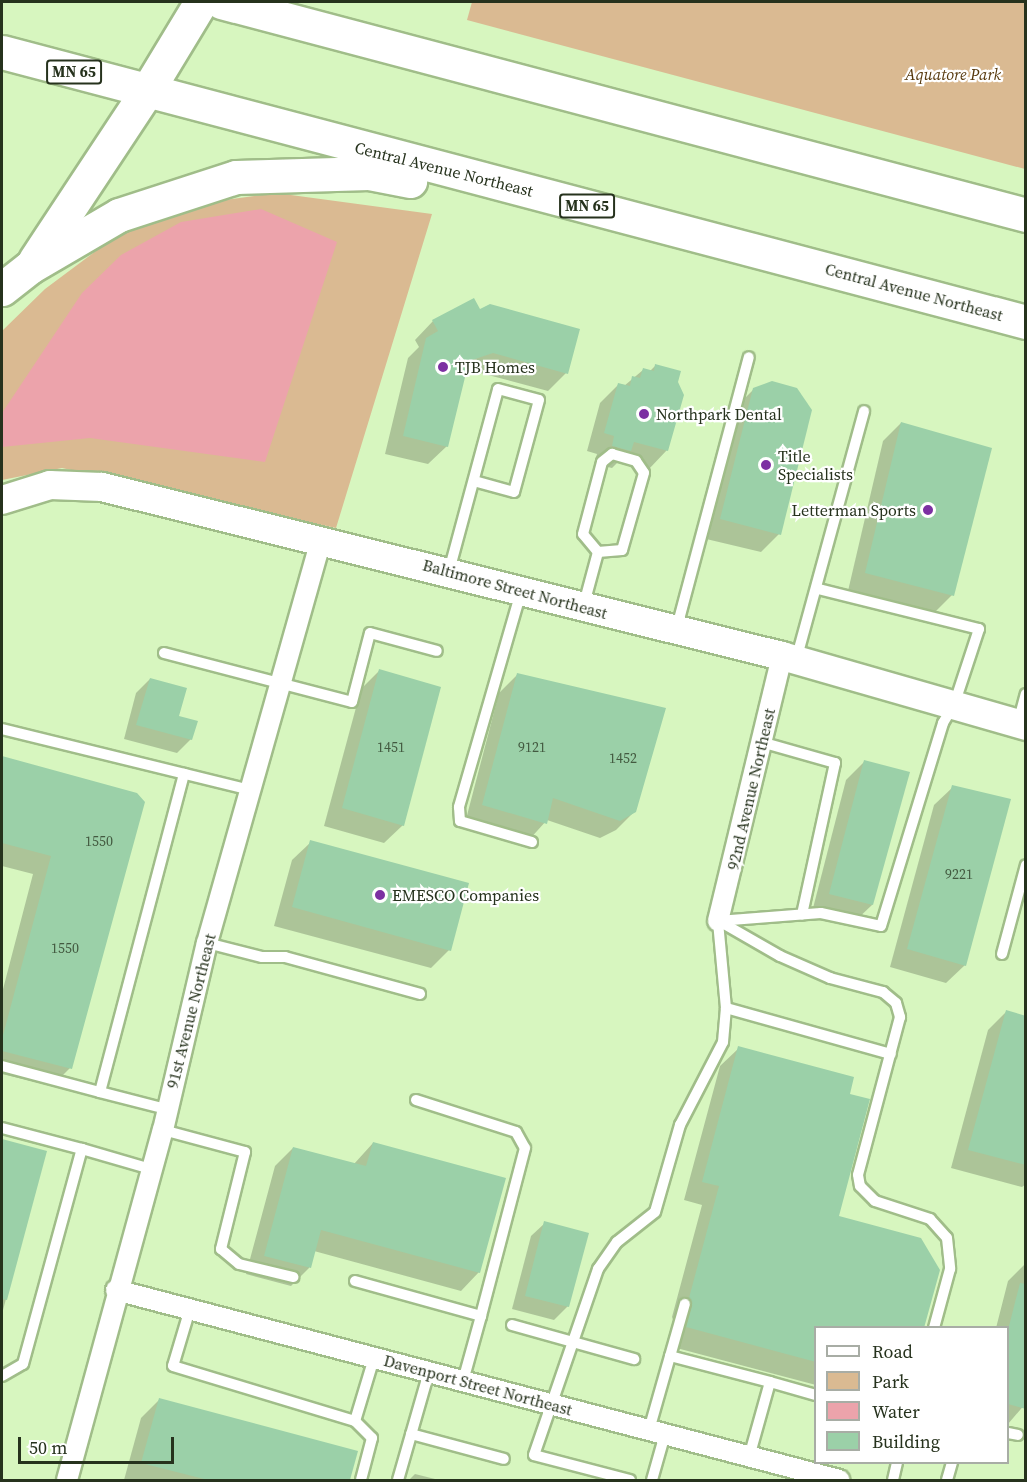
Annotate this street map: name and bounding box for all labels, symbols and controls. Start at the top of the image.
road number: MN 65 [46,60,103,84]
park label: Aquatore Park [905,64,1001,84]
street label: Central Avenue Northeast [353,138,535,200]
road number: MN 65 [558,194,616,218]
street label: Central Avenue Northeast [823,259,1005,325]
place label: TJB Homes [455,357,535,377]
marker: TJB Homes [436,360,450,374]
place label: Northpark Dental [656,404,782,424]
marker: Northpark Dental [637,407,651,421]
place label: Title Specialists [778,446,853,484]
marker: Title Specialists [759,458,773,472]
place label: Letterman Sports [792,500,916,520]
marker: Letterman Sports [921,503,935,517]
street label: Baltimore Street Northeast [421,555,609,623]
street label: 92nd Avenue Northeast [723,706,779,872]
house number: 1451 [377,739,405,755]
house number: 9121 [518,739,546,755]
house number: 1452 [609,750,637,766]
house number: 1550 [85,833,113,849]
house number: 9221 [945,866,973,882]
place label: EMESCO Companies [392,885,539,905]
marker: EMESCO Companies [373,888,387,902]
street label: 91st Avenue Northeast [162,932,220,1090]
house number: 1550 [51,940,79,956]
legend [814,1326,1009,1464]
text: Road [872,1339,913,1364]
street label: Davenport Street Northeast [382,1351,574,1419]
text: Park [872,1369,909,1394]
text: Water [872,1399,920,1424]
scale bar [21,1425,177,1463]
text: Building [872,1429,940,1454]
text: 50 m [29,1435,67,1460]

